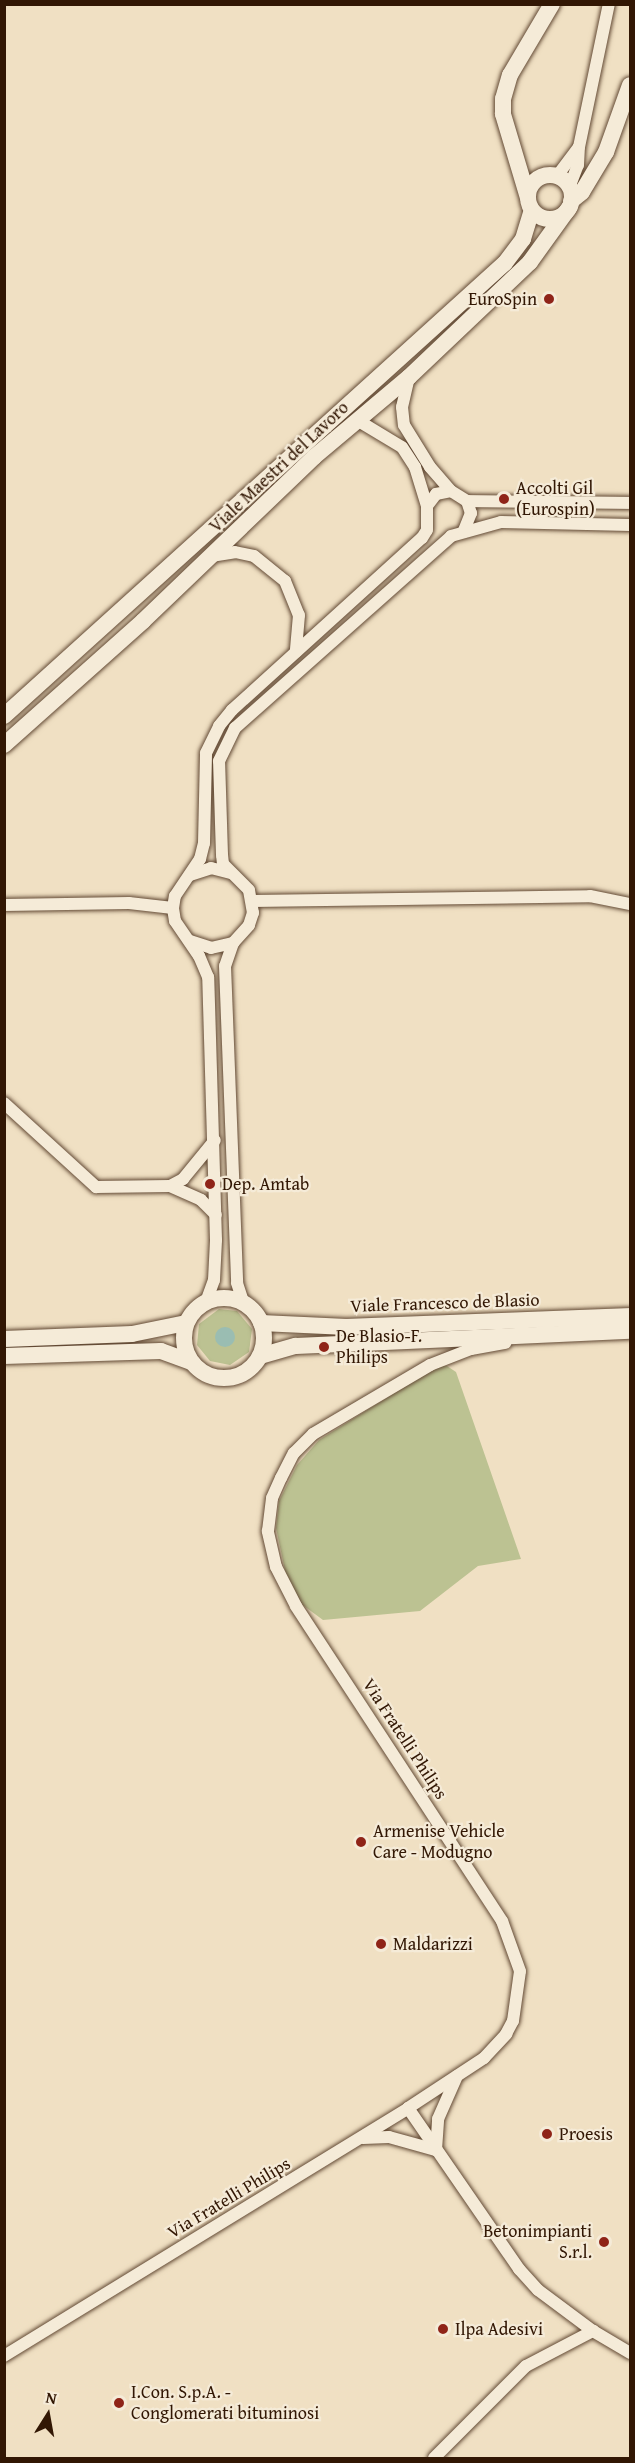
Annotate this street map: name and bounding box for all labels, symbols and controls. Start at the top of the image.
place label: EuroSpin [468,288,537,310]
marker: EuroSpin [542,292,556,306]
street label: Viale Maestri del Lavoro [205,397,353,537]
place label: Accolti Gil (Eurospin) [516,478,595,520]
marker: Accolti Gil (Eurospin) [497,492,511,506]
place label: Dep. Amtab [222,1173,309,1195]
marker: Dep. Amtab [203,1177,217,1191]
street label: Viale Francesco de Blasio [350,1289,540,1317]
place label: De Blasio-F. Philips [336,1326,422,1368]
marker: De Blasio-F. Philips [317,1340,331,1354]
street label: Via Fratelli Philips [358,1675,452,1803]
place label: Armenise Vehicle Care - Modugno [373,1821,505,1864]
marker: Armenise Vehicle Care - Modugno [354,1835,368,1849]
place label: Maldarizzi [393,1933,473,1955]
marker: Maldarizzi [374,1937,388,1951]
place label: Proesis [559,2123,613,2145]
marker: Proesis [540,2127,554,2141]
street label: Via Fratelli Philips [164,2153,294,2243]
place label: Betonimpianti S.r.l. [483,2221,592,2264]
marker: Betonimpianti S.r.l. [597,2235,611,2249]
place label: Ilpa Adesivi [455,2318,543,2340]
marker: Ilpa Adesivi [436,2322,450,2336]
place label: I.Con. S.p.A. - Conglomerati bituminosi [131,2382,319,2424]
north arrow [18,2385,78,2445]
text: N [44,2385,59,2410]
marker: I.Con. S.p.A. - Conglomerati bituminosi [112,2396,126,2410]

